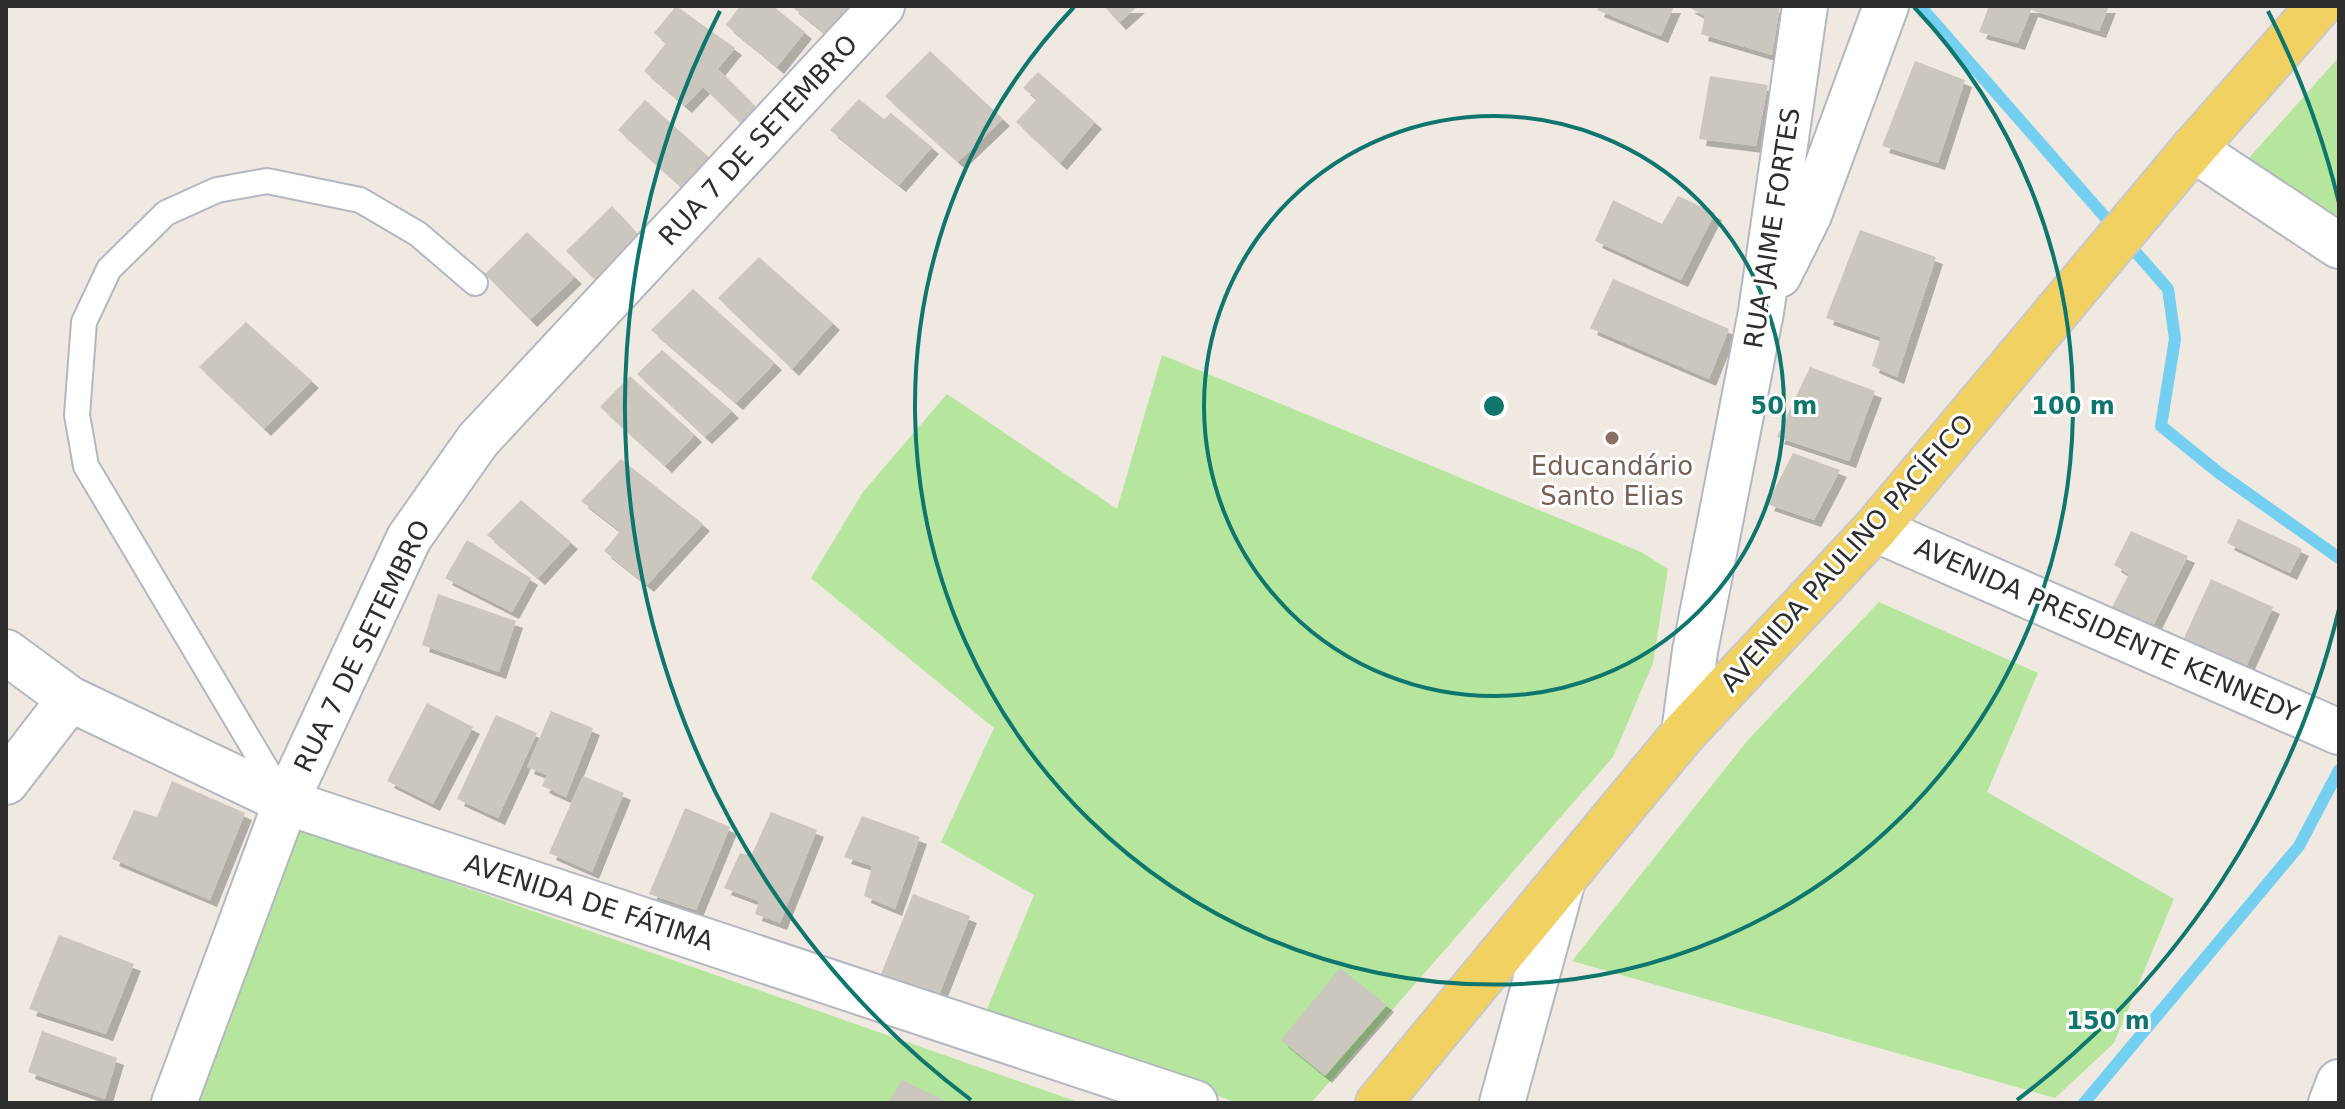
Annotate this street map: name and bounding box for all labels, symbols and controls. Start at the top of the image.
street label: RUA 7 DE SETEMBRO [653,29,863,251]
street label: RUA JAIME FORTES [1738,105,1806,351]
centre of rings [1480,392,1508,420]
text: 50 m [1751,392,1817,420]
text: 100 m [2031,392,2115,420]
street label: AVENIDA PAULINO PACÍFICO [1714,408,1979,698]
marker: Educandário Santo Elias [1603,429,1621,447]
place label: Educandário Santo Elias [1531,451,1693,511]
street label: RUA 7 DE SETEMBRO [288,515,436,777]
street label: AVENIDA PRESIDENTE KENNEDY [1910,531,2304,729]
street label: AVENIDA DE FÁTIMA [461,847,718,956]
text: 150 m [2066,1007,2150,1035]

